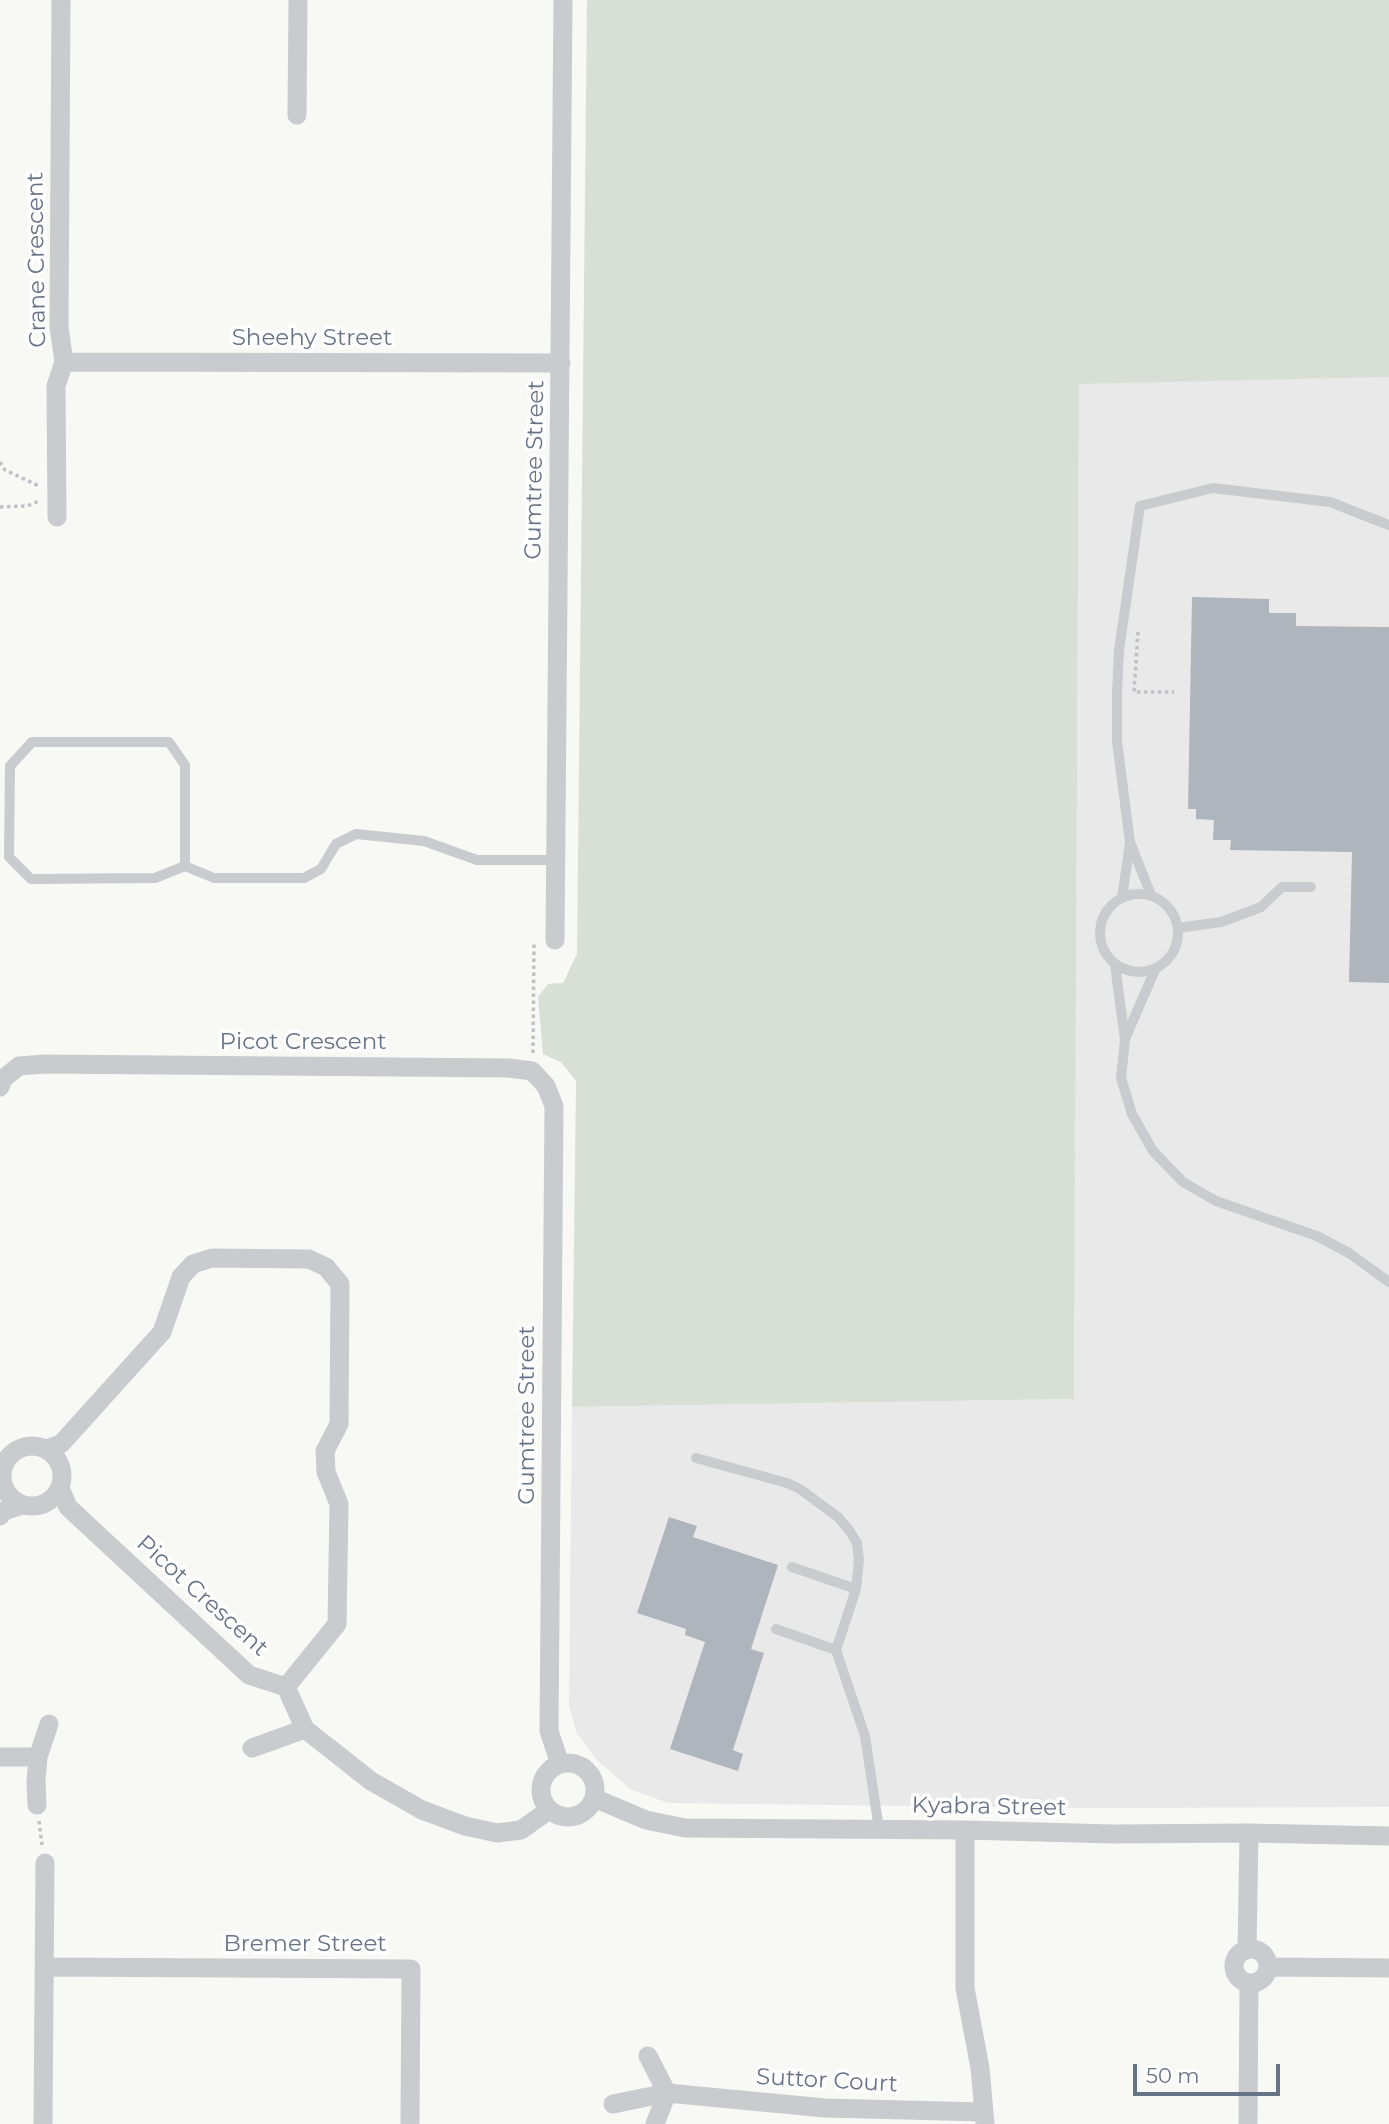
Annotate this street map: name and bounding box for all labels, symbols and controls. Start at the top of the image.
street label: Crane Crescent [22,172,52,348]
street label: Sheehy Street [232,324,392,352]
street label: Gumtree Street [520,380,550,560]
street label: Picot Crescent [219,1028,387,1056]
street label: Gumtree Street [513,1325,541,1505]
street label: Picot Crescent [131,1530,273,1662]
street label: Kyabra Street [911,1792,1067,1822]
street label: Bremer Street [223,1930,387,1958]
scale bar [1137,2050,1284,2094]
text: 50 m [1146,2063,1200,2088]
street label: Suttor Court [755,2064,899,2098]

